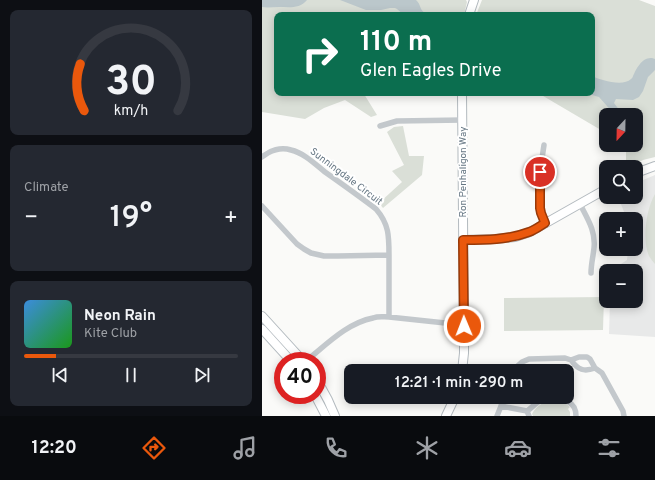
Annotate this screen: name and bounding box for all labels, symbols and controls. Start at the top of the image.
text: 110 m [360,25,432,61]
icon: right [294,28,346,80]
text: 30 [105,56,157,109]
text: Glen Eagles Drive [360,60,501,83]
text: km/h [114,101,148,119]
north arrow [599,108,643,152]
map controls [599,108,643,308]
street label: Ron Penhaligon Way [457,126,470,218]
street label: Sunningdale Circuit [307,145,385,209]
pin [523,155,557,189]
button: search [599,160,643,204]
icon: arrive [529,161,551,183]
text: Climate [24,180,69,196]
text: 19° [110,200,152,237]
text: − [24,205,38,232]
text: + [224,205,238,232]
button: + [599,212,643,256]
button: − [599,264,643,308]
position arrow [443,305,485,347]
text: Neon Rain [84,307,156,326]
text: Kite Club [84,326,137,342]
speed limit sign: 40 [274,352,326,404]
icon: previous [49,364,71,386]
icon: pause [120,364,142,386]
icon: next [191,364,213,386]
text: 12:21 · 1 min · 290 m [395,374,523,393]
icon: directions [140,434,168,462]
icon: music [231,434,259,462]
icon: phone [322,434,350,462]
icon: climate [413,434,441,462]
icon: car [504,434,532,462]
icon: filters [595,434,623,462]
text: 12:20 [32,437,77,460]

